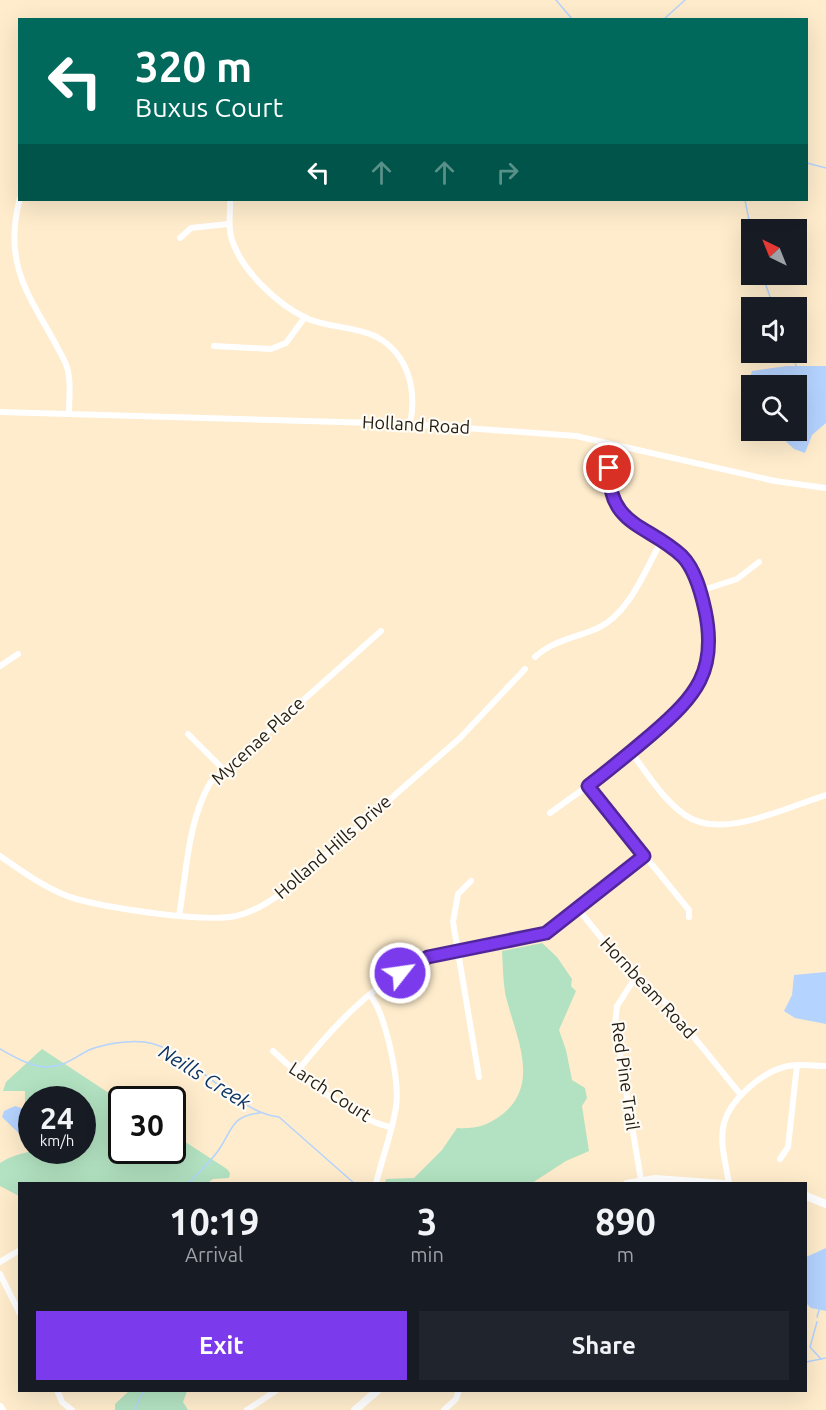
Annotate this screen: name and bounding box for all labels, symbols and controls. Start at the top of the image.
icon: left [36,42,114,120]
text: 320 m [135,43,252,90]
text: Buxus Court [135,92,283,122]
icon: left [302,156,335,189]
icon: ahead [365,156,398,189]
icon: ahead [428,156,461,189]
icon: right [491,156,524,189]
north arrow [741,219,807,285]
map controls [741,219,807,441]
button: sound [741,297,807,363]
button: search [741,375,807,441]
street label: Holland Road [361,411,471,437]
pin [583,442,634,493]
icon: arrive [592,451,625,484]
street label: Mycenae Place [207,692,308,788]
street label: Holland Hills Drive [270,790,395,902]
street label: Hornbeam Road [597,933,701,1042]
position arrow [368,941,432,1005]
street label: Red Pine Trail [608,1020,644,1132]
water label: Neills Creek [155,1039,256,1114]
street label: Larch Court [286,1057,375,1125]
speed limit sign: 30 [108,1086,186,1164]
text: 24 [40,1101,74,1135]
text: km/h [40,1132,74,1149]
text: 10:19 [169,1201,259,1242]
text: 3 [417,1201,437,1242]
text: 890 [595,1201,656,1242]
text: Arrival [185,1243,243,1266]
text: min [410,1243,444,1266]
text: m [617,1243,634,1266]
button: Exit [36,1311,407,1380]
button: Share [419,1311,789,1380]

